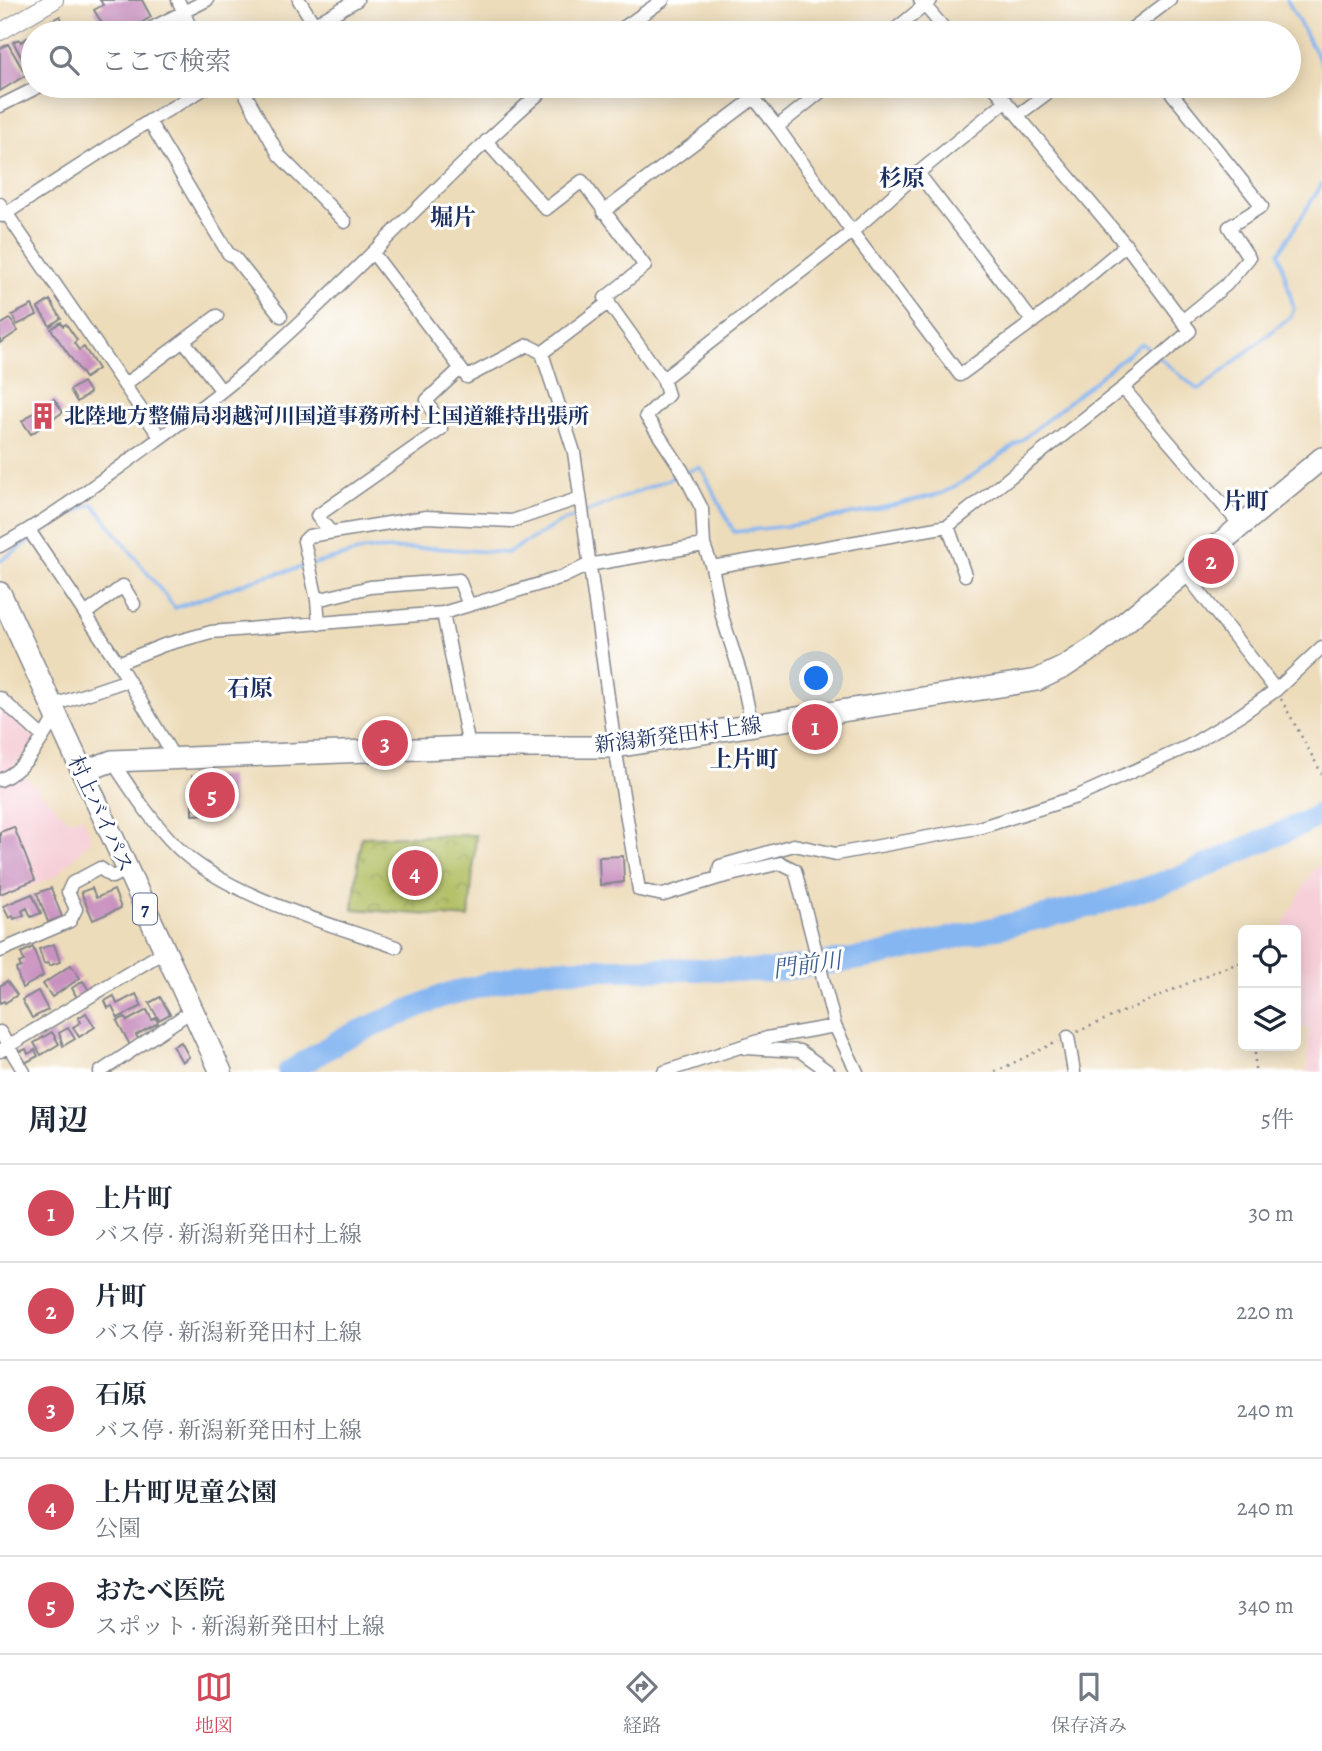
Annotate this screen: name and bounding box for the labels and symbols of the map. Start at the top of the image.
district label: 杉原 [879,163,925,194]
district label: 堀片 [430,202,476,233]
building icon: 北陸地方整備局羽越河川国道事務所村上国道維持出張所 [28,401,58,431]
place label: 北陸地方整備局羽越河川国道事務所村上国道維持出張所 [64,402,589,430]
district label: 片町 [1223,486,1269,517]
pin: 2 [1188,535,1234,587]
your location [799,661,833,695]
district label: 石原 [227,673,273,704]
pin: 1 [792,701,838,753]
street label: 新潟新発田村上線 [593,711,763,759]
pin: 3 [362,717,408,769]
district label: 上片町 [710,744,779,775]
street label: 村上バイパス [62,751,140,877]
pin: 5 [189,769,235,821]
pin: 4 [392,847,438,899]
road number: 7 [133,894,157,925]
water label: 門前川 [771,944,846,985]

